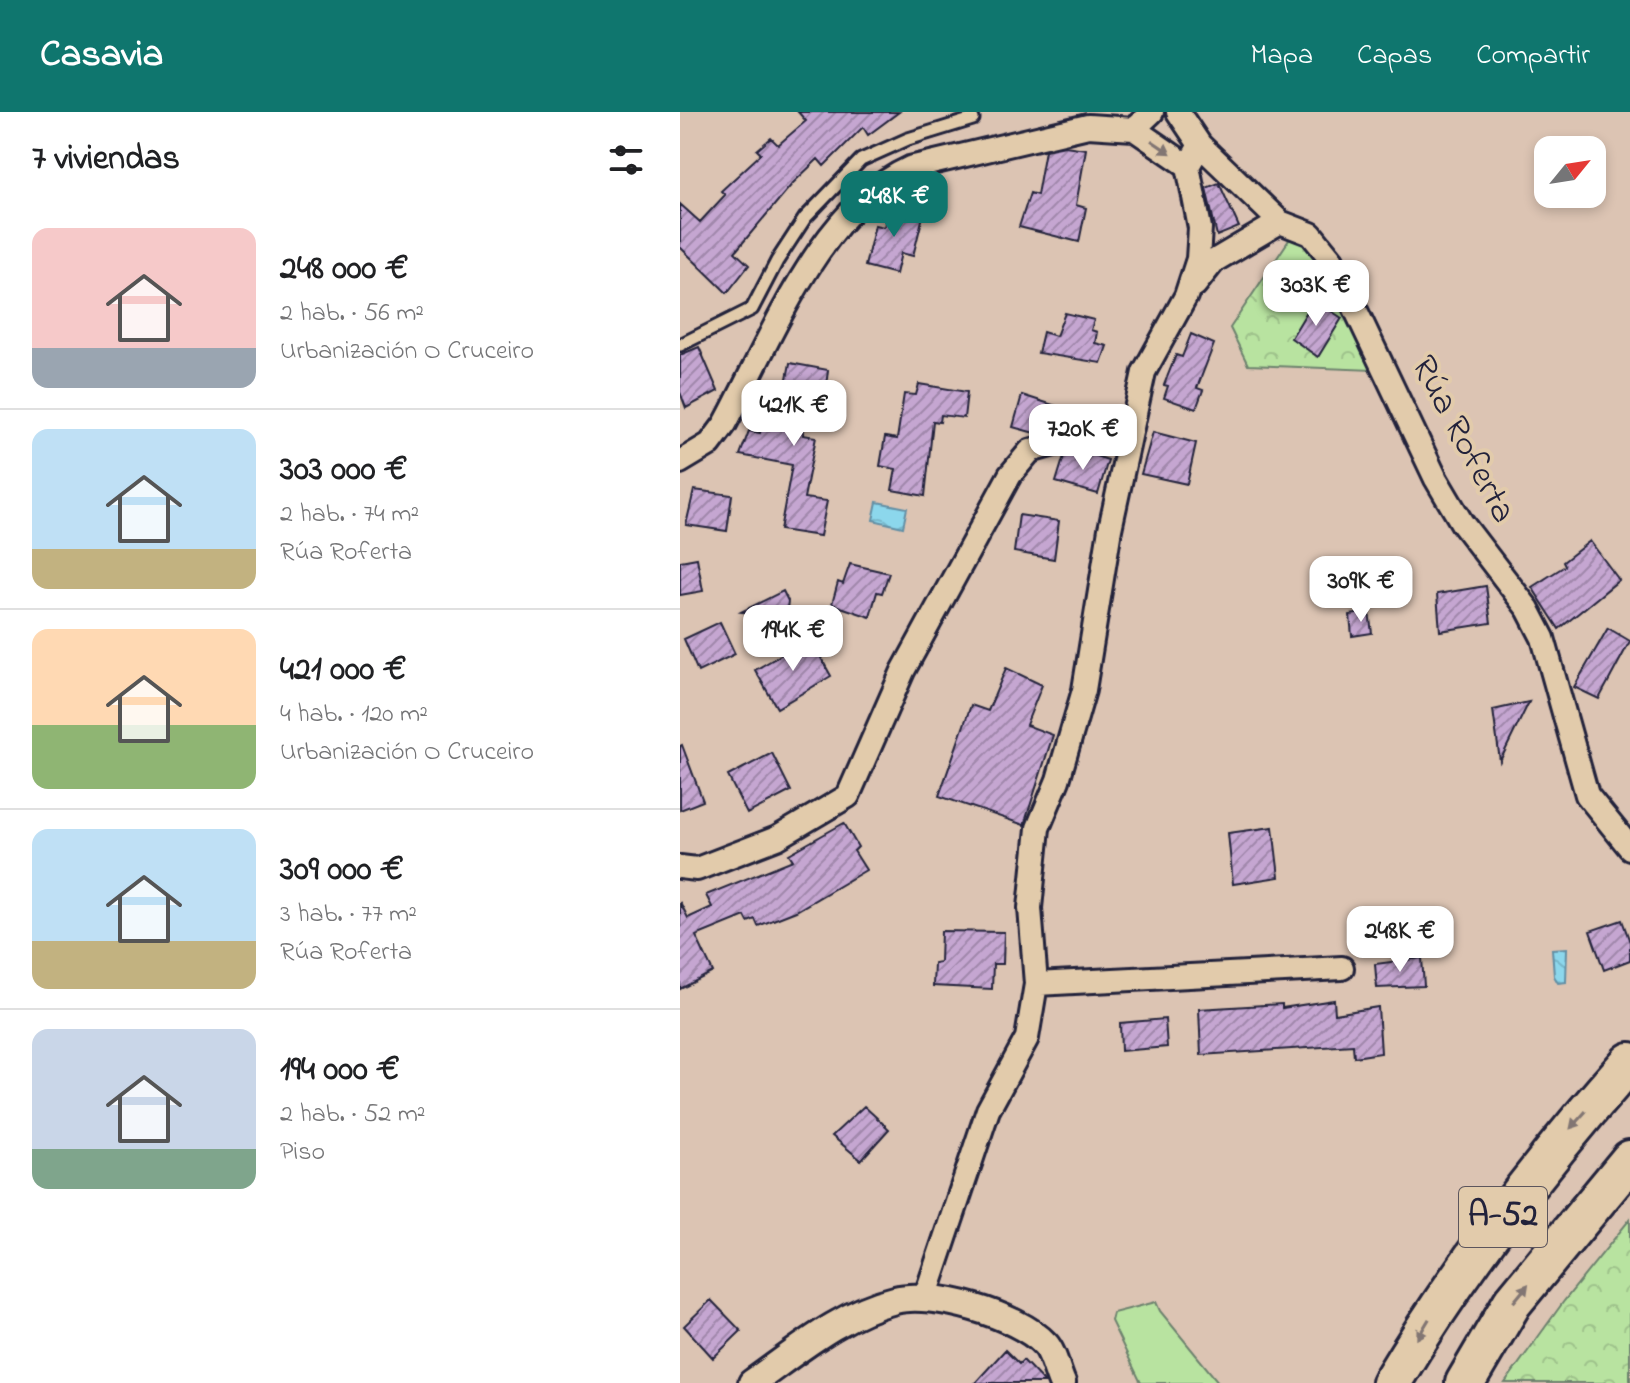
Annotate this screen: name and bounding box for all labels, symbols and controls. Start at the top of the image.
text: Casavia [40,28,163,84]
text: Mapa [1251,36,1313,77]
text: Capas [1357,36,1432,77]
text: Compartir [1476,36,1590,77]
text: 7 viviendas [32,135,180,185]
north arrow [1534,136,1606,208]
map controls [1534,136,1606,208]
icon: filters [604,138,648,182]
one-way arrow [1150,140,1172,154]
pin: 248K € [829,171,959,239]
text: 248K € [859,178,929,216]
text: 248 000 € [280,245,408,295]
icon: home [96,260,192,356]
pin: 303K € [1251,260,1381,328]
text: 303K € [1281,267,1351,305]
text: 2 hab. · 56 m² [280,295,424,333]
text: Urbanización O Cruceiro [280,333,534,371]
street label: Rúa Roferta [1396,347,1528,533]
pin: 421K € [729,380,859,448]
text: 421K € [759,387,829,425]
pin: 720K € [1018,404,1148,472]
text: 720K € [1047,411,1119,449]
text: 303 000 € [280,446,408,496]
icon: home [96,461,192,557]
text: 2 hab. · 74 m² [280,496,419,534]
text: Rúa Roferta [280,534,412,572]
pin: 309K € [1296,556,1426,624]
text: 309K € [1327,563,1395,601]
pin: 194K € [728,605,858,673]
text: 194K € [761,612,825,650]
text: 421 000 € [280,646,406,696]
icon: home [96,661,192,757]
text: 4 hab. · 120 m² [280,696,428,734]
text: Urbanización O Cruceiro [280,734,534,772]
text: 309 000 € [280,846,404,896]
icon: home [96,861,192,957]
text: 3 hab. · 77 m² [280,896,417,934]
pin: 248K € [1335,906,1465,974]
text: 248K € [1365,913,1435,951]
text: Rúa Roferta [280,934,412,972]
text: 194 000 € [280,1046,400,1096]
icon: home [96,1061,192,1157]
text: 2 hab. · 52 m² [280,1096,426,1134]
one-way arrow [1570,1110,1587,1130]
text: Piso [280,1134,325,1172]
road number: A-52 [1459,1187,1547,1247]
one-way arrow [1512,1283,1528,1303]
one-way arrow [1417,1318,1431,1340]

